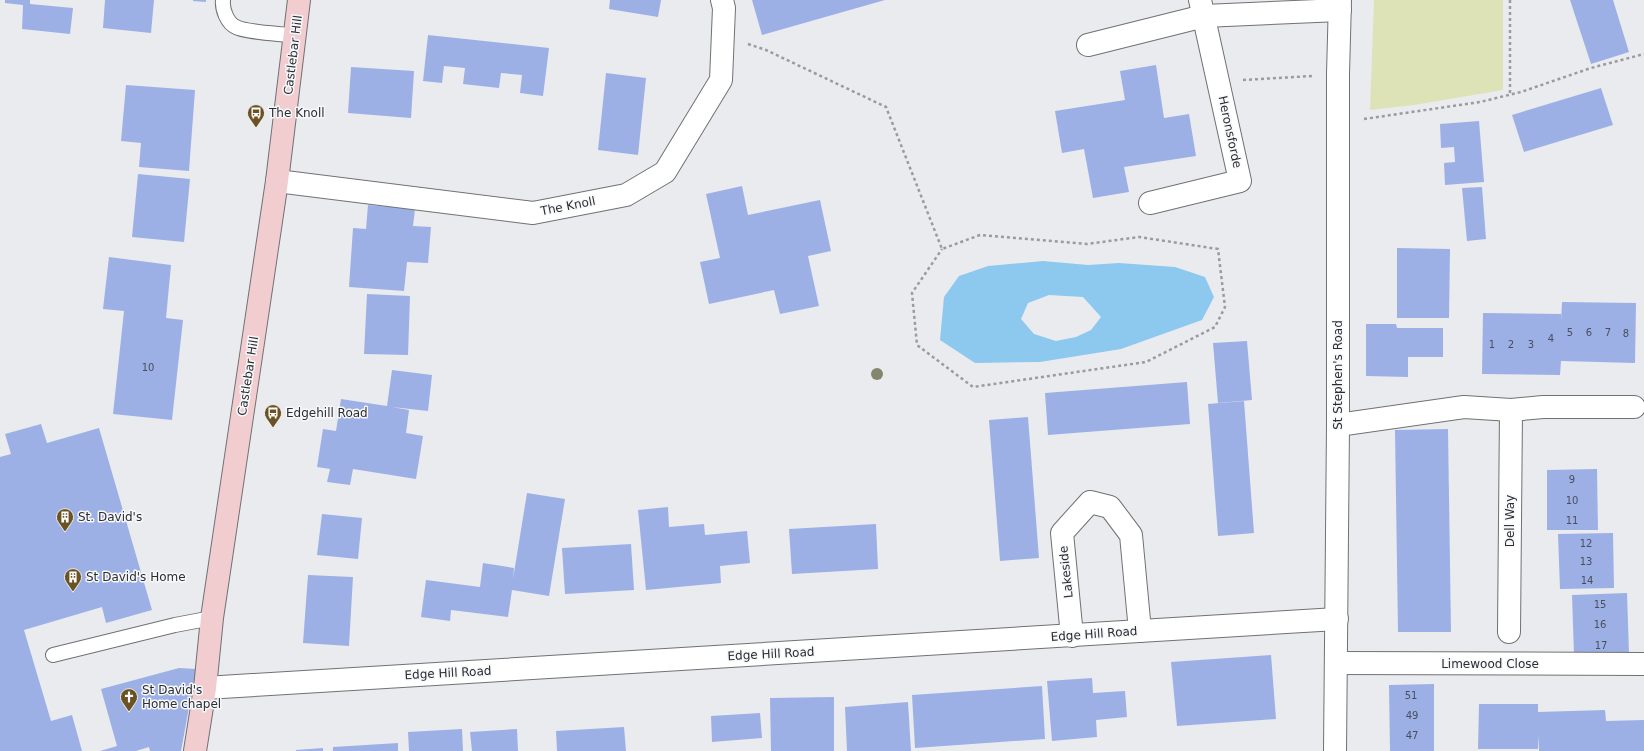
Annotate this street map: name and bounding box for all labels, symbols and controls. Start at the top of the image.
street label: Castlebar Hill [281,14,305,96]
street label: Heronsforde [1216,95,1244,169]
bus stop icon: The Knoll [246,103,266,128]
place label: The Knoll [268,106,325,120]
street label: The Knoll [538,194,597,218]
street label: St Stephen's Road [1331,320,1345,430]
house number: 5 [1567,327,1573,338]
house number: 6 [1586,327,1592,338]
house number: 7 [1605,327,1611,338]
house number: 8 [1623,328,1629,339]
house number: 4 [1548,333,1554,344]
street label: Castlebar Hill [235,335,261,417]
house number: 1 [1489,339,1495,350]
house number: 2 [1508,339,1514,350]
house number: 3 [1528,339,1534,350]
house number: 10 [142,362,154,373]
bus stop icon: Edgehill Road [263,403,283,428]
place label: Edgehill Road [286,406,368,420]
house number: 9 [1569,474,1575,485]
street label: Dell Way [1503,495,1517,547]
house number: 10 [1566,495,1578,506]
building icon: St. David's [55,507,75,532]
place label: St. David's [78,510,142,524]
house number: 11 [1566,515,1578,526]
house number: 12 [1580,538,1592,549]
street label: Lakeside [1056,545,1076,599]
house number: 13 [1580,556,1592,567]
building icon: St David's Home [63,567,83,592]
place label: St David's Home [86,570,186,584]
house number: 14 [1581,575,1593,586]
house number: 15 [1594,599,1606,610]
house number: 16 [1594,619,1606,630]
street label: Edge Hill Road [1050,624,1138,644]
house number: 17 [1595,640,1607,651]
street label: Edge Hill Road [727,645,815,663]
street label: Limewood Close [1441,657,1539,671]
street label: Edge Hill Road [404,664,492,682]
place label: St David's Home chapel [142,683,221,711]
church icon: St David's Home chapel [119,687,139,712]
house number: 51 [1405,690,1417,701]
house number: 49 [1406,710,1418,721]
house number: 47 [1406,730,1418,741]

